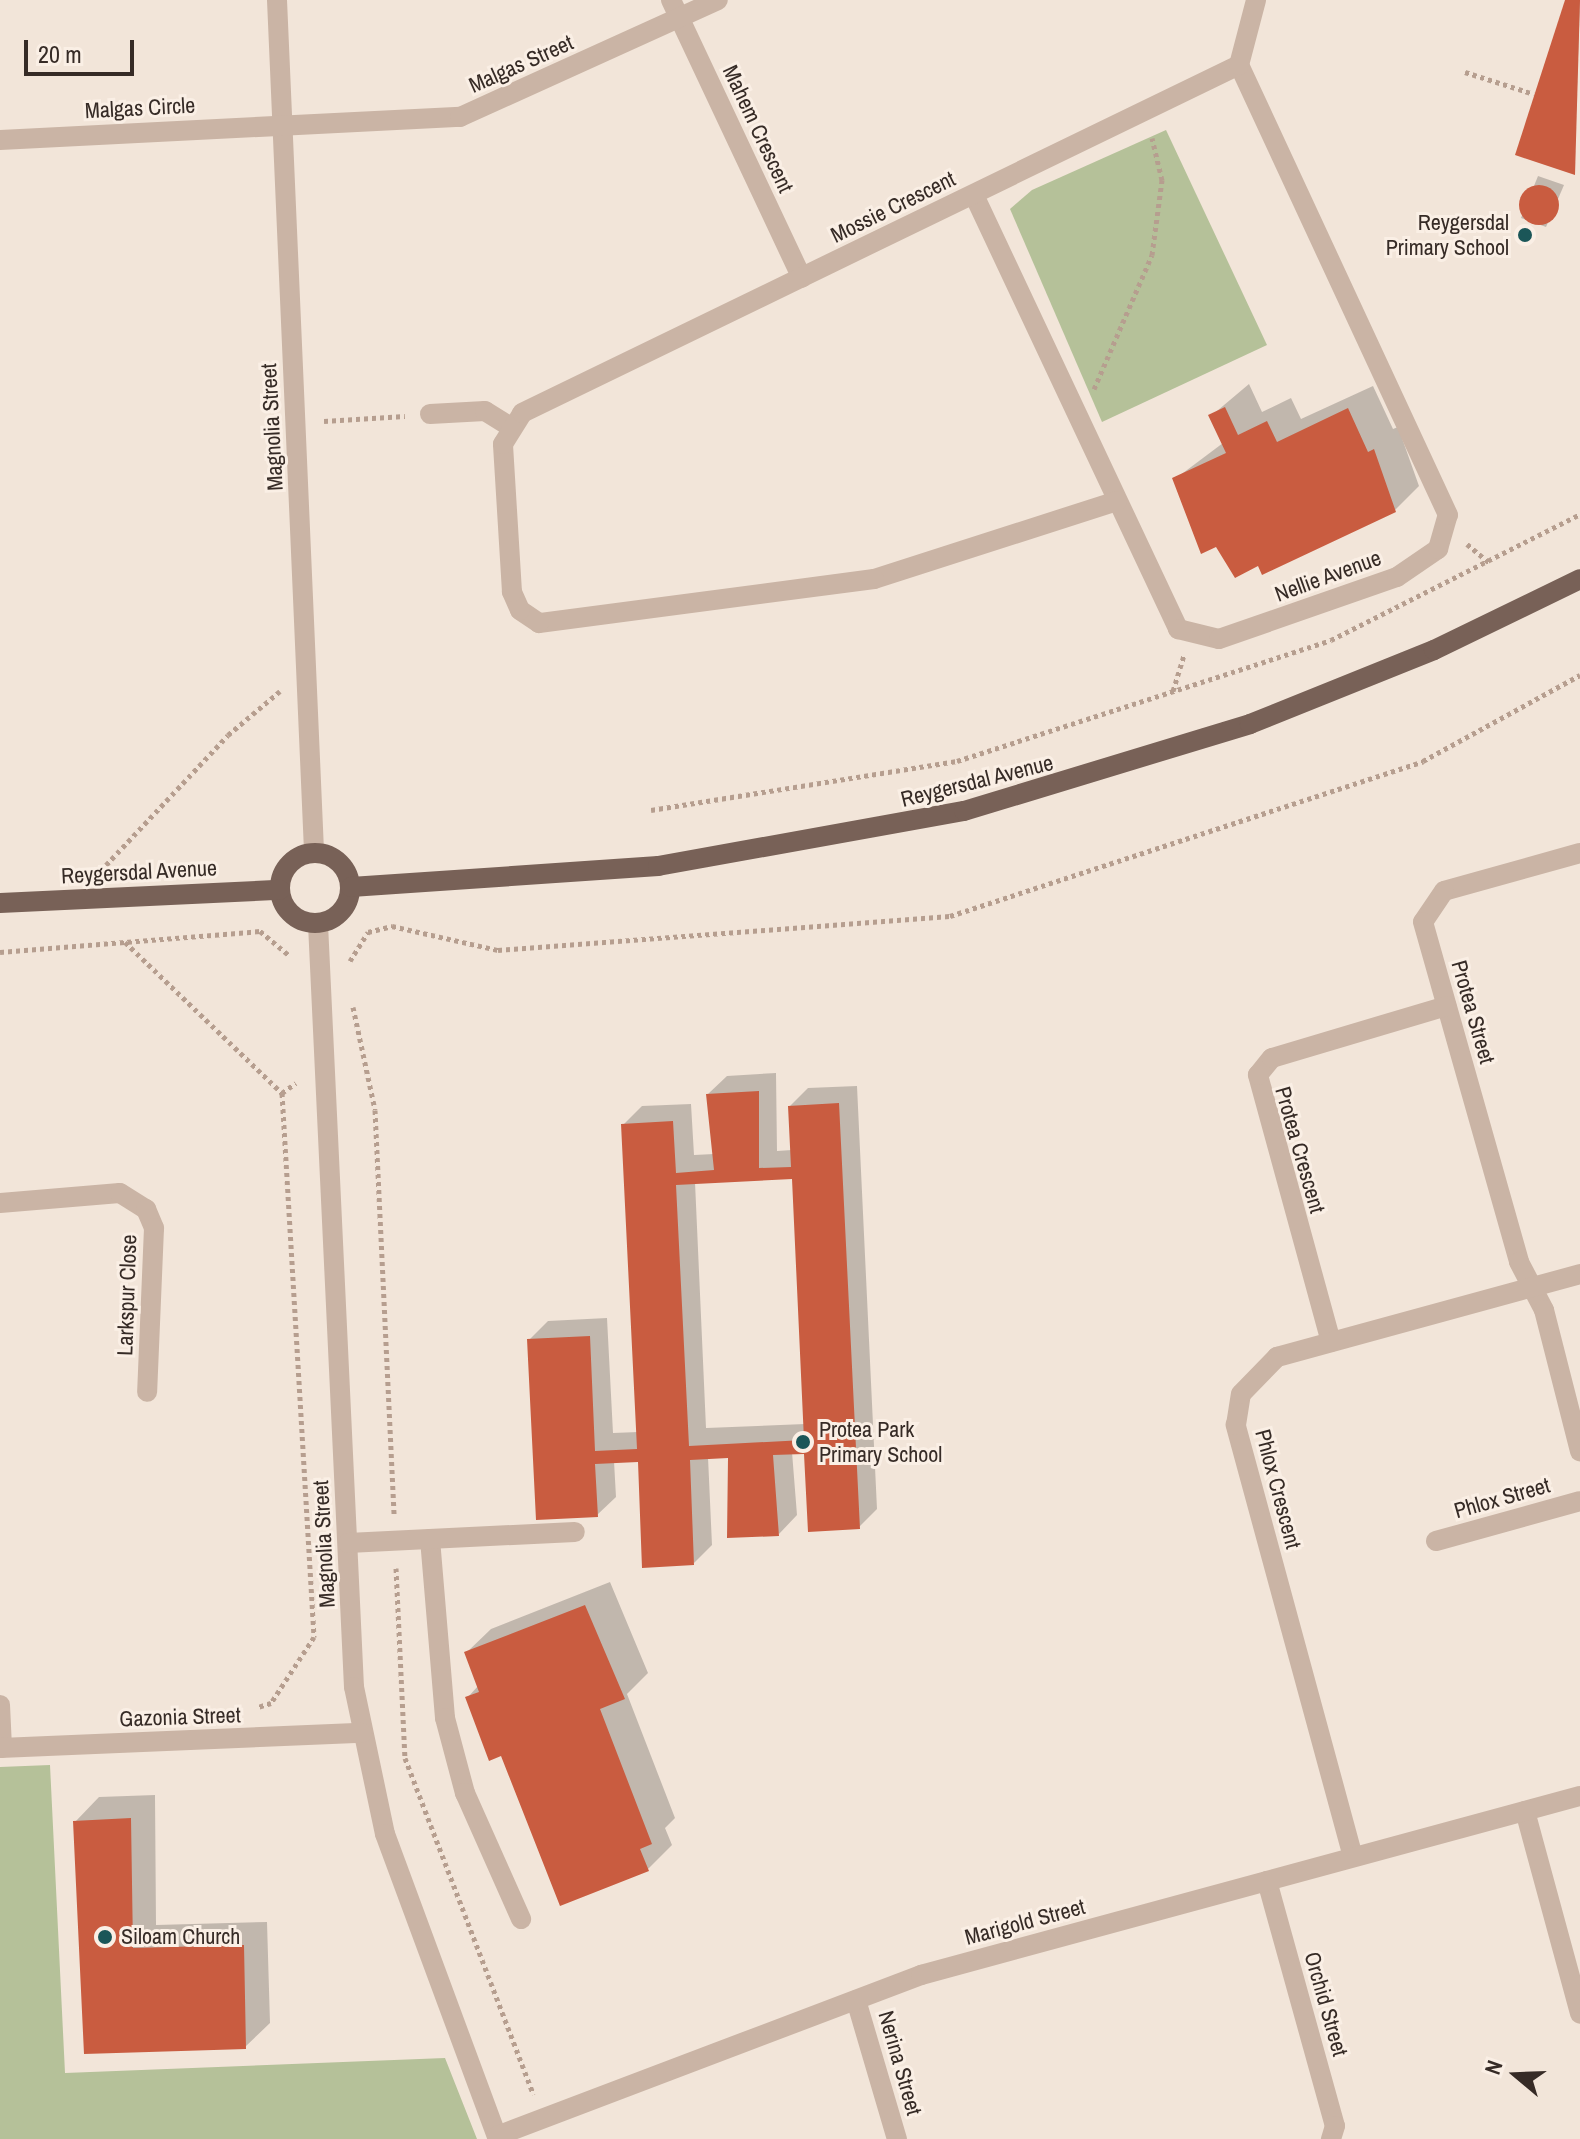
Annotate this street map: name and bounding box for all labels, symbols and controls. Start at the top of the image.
scale bar [28,24,138,74]
street label: Malgas Street [465,29,577,99]
text: 20 m [38,38,82,70]
street label: Mahem Crescent [717,61,799,197]
street label: Malgas Circle [84,92,196,124]
street label: Mossie Crescent [826,165,960,249]
place label: Reygersdal Primary School [1386,209,1509,260]
marker: Reygersdal Primary School [1516,226,1534,244]
street label: Magnolia Street [255,363,289,491]
street label: Nellie Avenue [1271,544,1385,608]
street label: Reygersdal Avenue [898,749,1056,813]
street label: Reygersdal Avenue [60,855,218,889]
street label: Protea Street [1446,957,1500,1067]
street label: Protea Crescent [1269,1084,1331,1216]
street label: Larkspur Close [112,1234,142,1356]
place label: Protea Park Primary School [819,1416,942,1468]
street label: Phlox Crescent [1249,1427,1307,1551]
marker: Protea Park Primary School [794,1433,812,1451]
street label: Phlox Street [1451,1472,1553,1524]
street label: Magnolia Street [307,1480,341,1608]
street label: Gazonia Street [119,1702,241,1732]
street label: Marigold Street [962,1893,1088,1951]
place label: Siloam Church [121,1924,240,1950]
marker: Siloam Church [96,1928,114,1946]
street label: Orchid Street [1299,1949,1353,2059]
street label: Nerina Street [873,2008,927,2118]
north arrow [1476,2035,1556,2115]
text: N [1477,2056,1510,2078]

